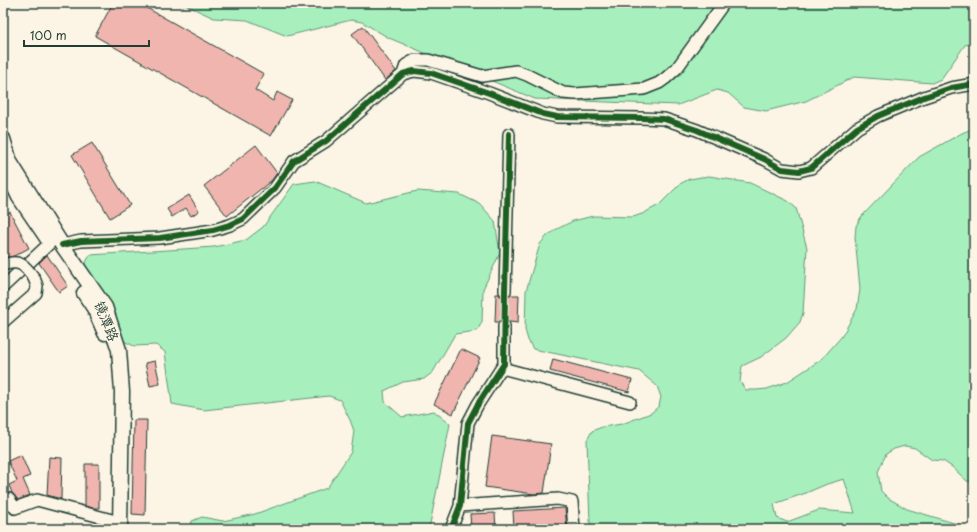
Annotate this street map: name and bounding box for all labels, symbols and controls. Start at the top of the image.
scale bar [24,22,149,48]
text: 100 m [30,26,67,44]
street label: 镜潭路 [89,298,125,344]

